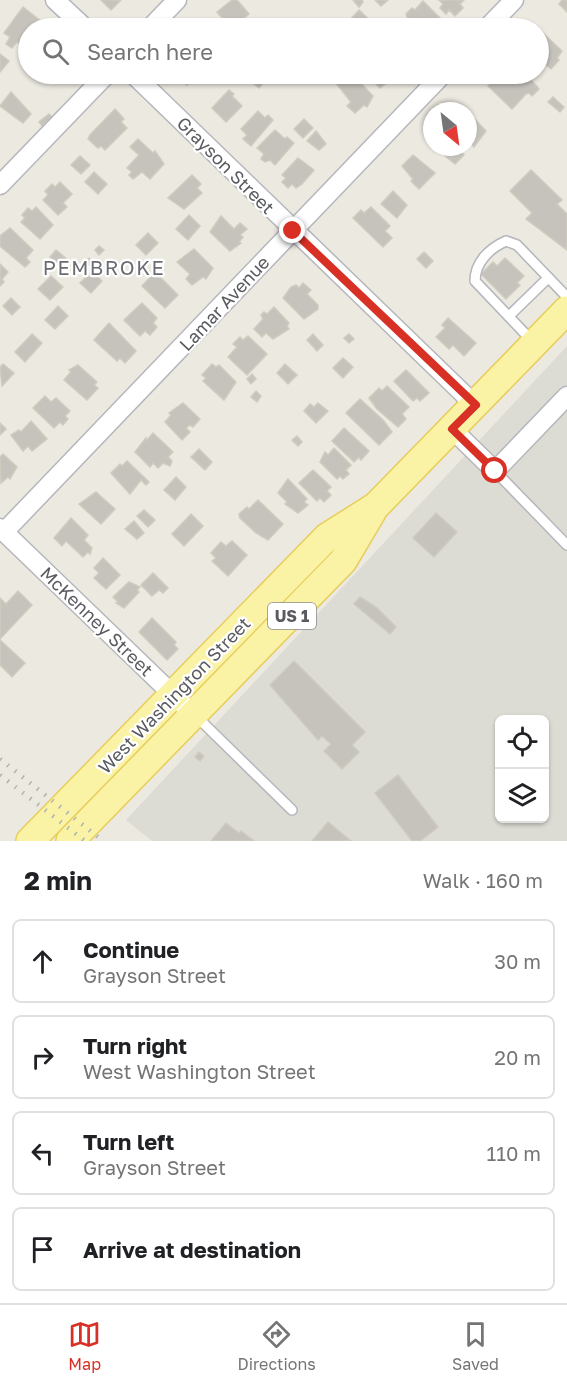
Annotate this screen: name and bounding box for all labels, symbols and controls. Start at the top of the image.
search box [18,18,549,84]
icon: search [39,35,72,68]
text: Search here [87,38,213,65]
north arrow [423,102,477,156]
street label: Grayson Street [173,112,279,218]
route end [279,217,305,243]
street label: Lamar Avenue [174,251,274,355]
district label: PEMBROKE [43,255,165,279]
route start [481,457,507,483]
street label: McKenney Street [36,562,158,680]
road number: US 1 [268,603,316,629]
street label: West Washington Street [93,612,255,778]
map controls [495,715,549,823]
button: locate [495,715,549,769]
button: layers [495,769,549,823]
text: 2 min [24,865,92,896]
text: Walk · 160 m [423,868,543,892]
text: Continue [83,936,179,963]
icon: ahead [26,945,59,978]
text: 30 m [494,949,541,973]
text: Grayson Street [83,963,226,987]
text: Turn right [83,1032,187,1059]
icon: right [26,1041,59,1074]
text: 20 m [494,1045,541,1069]
text: West Washington Street [83,1059,316,1083]
text: Turn left [83,1128,174,1155]
icon: left [26,1137,59,1170]
text: 110 m [487,1141,541,1165]
text: Grayson Street [83,1155,226,1179]
icon: arrive [26,1233,59,1266]
text: Arrive at destination [83,1236,301,1263]
tab: Map [68,1318,101,1374]
tab: Directions [238,1318,316,1374]
tab: Saved [452,1318,499,1374]

